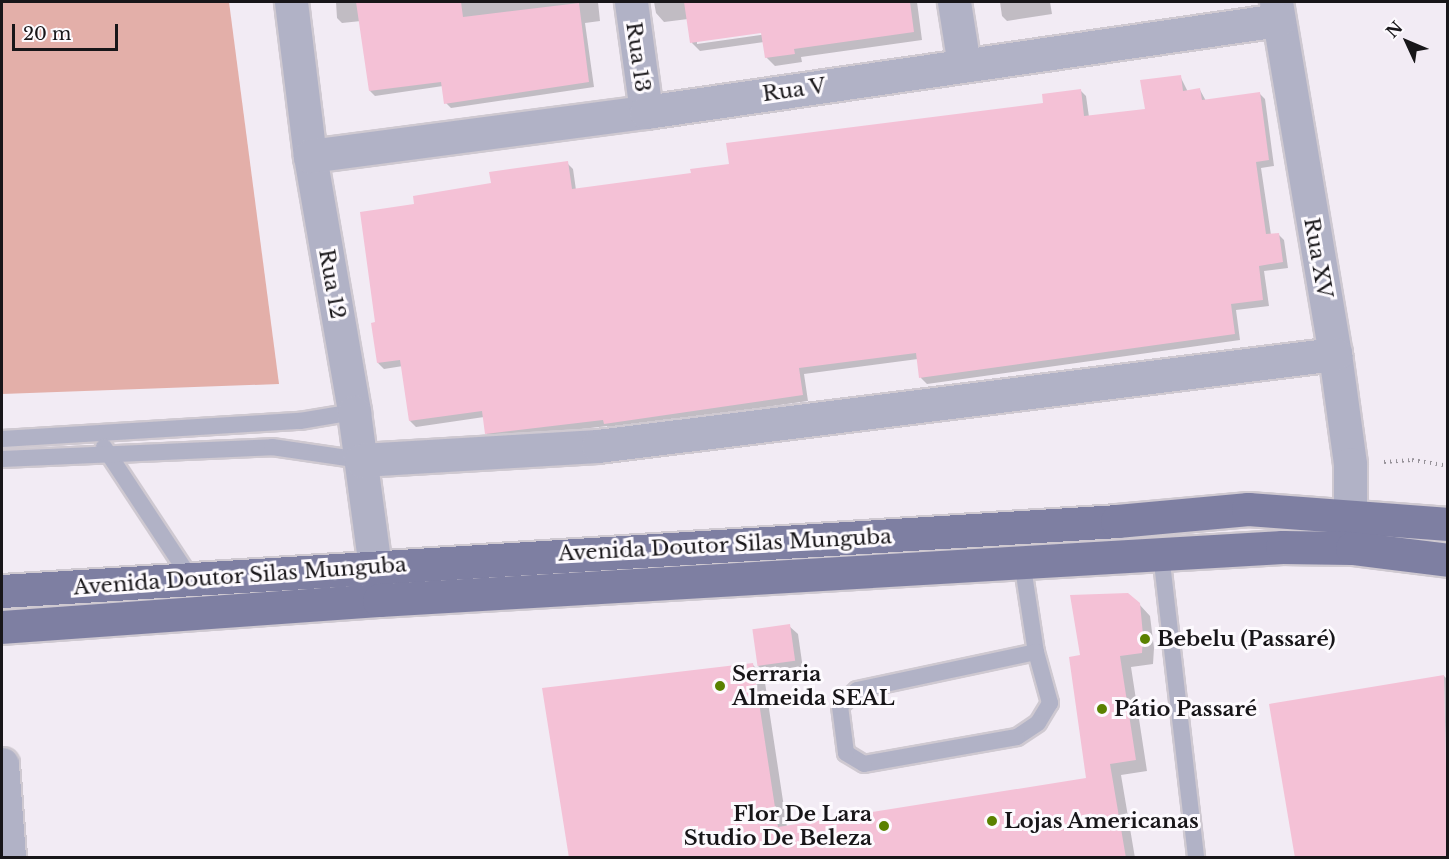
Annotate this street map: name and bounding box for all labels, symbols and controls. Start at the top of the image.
scale bar [15,12,122,50]
north arrow [1377,12,1437,72]
text: N [1382,17,1406,42]
street label: Rua 13 [621,20,655,94]
text: 20 m [23,23,71,45]
street label: Rua V [760,73,828,107]
street label: Rua XV [1298,215,1338,301]
street label: Rua 12 [313,247,351,321]
street label: Avenida Doutor Silas Munguba [557,524,893,566]
street label: Avenida Doutor Silas Munguba [72,552,408,600]
place label: Bebelu (Passaré) [1157,626,1335,652]
marker: Bebelu (Passaré) [1138,632,1152,646]
place label: Serraria Almeida SEAL [732,661,895,711]
marker: Serraria Almeida SEAL [713,679,727,693]
place label: Pátio Passaré [1114,696,1257,722]
marker: Pátio Passaré [1095,702,1109,716]
place label: Flor De Lara Studio De Beleza [684,801,872,851]
place label: Lojas Americanas [1004,808,1200,834]
marker: Lojas Americanas [985,814,999,828]
marker: Flor De Lara Studio De Beleza [877,819,891,833]

